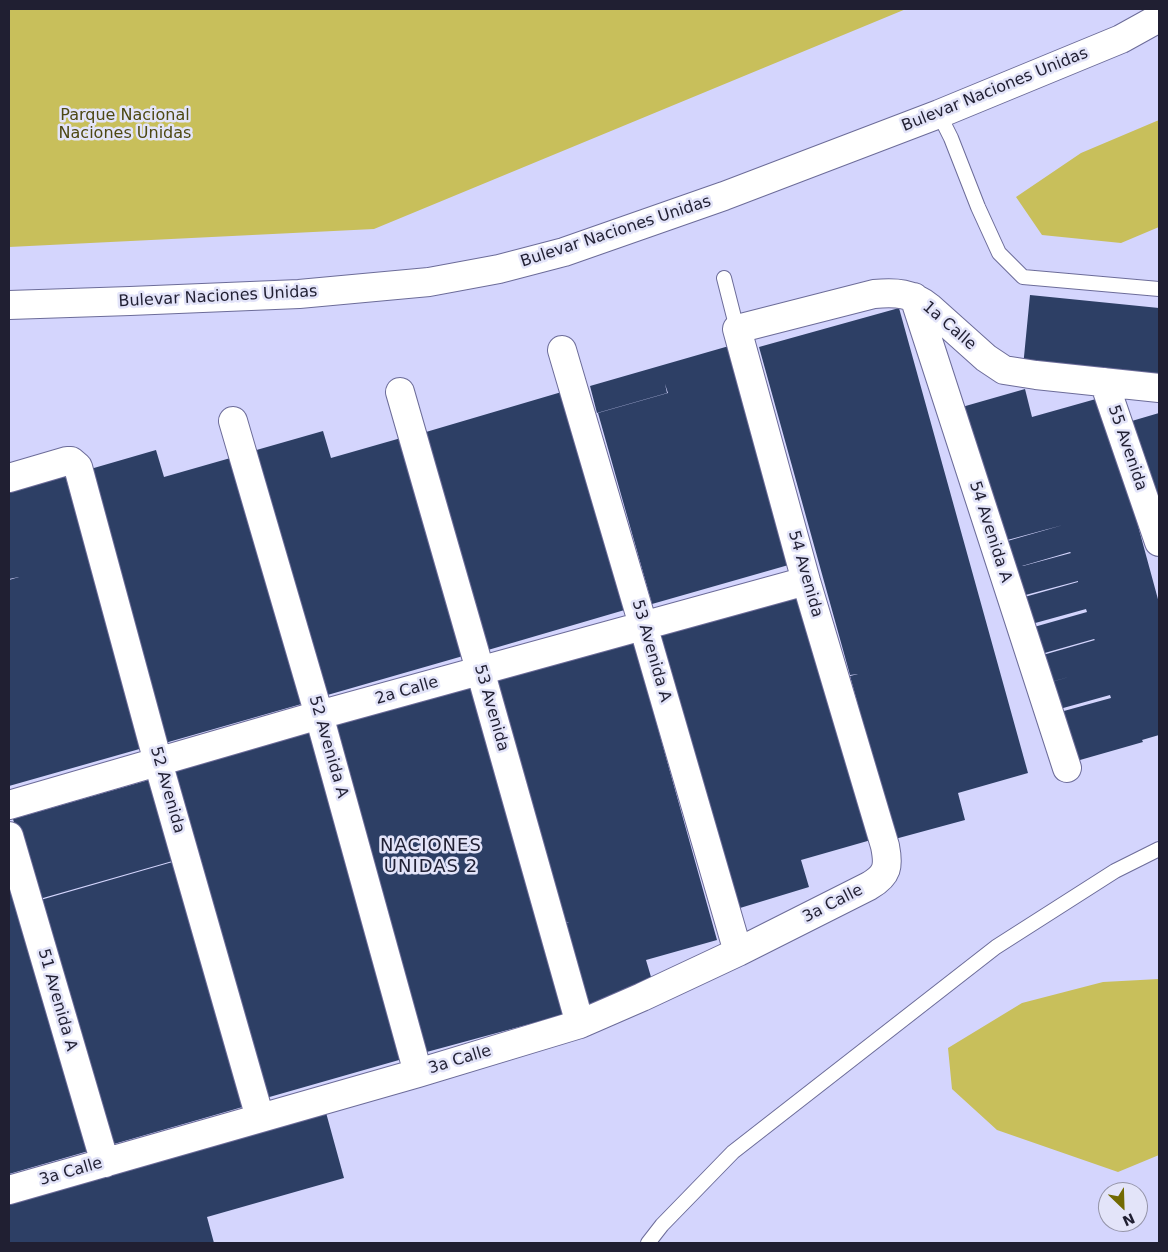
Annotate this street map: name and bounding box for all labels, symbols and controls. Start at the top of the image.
street label: Bulevar Naciones Unidas [899,44,1091,136]
park label: Parque Nacional Naciones Unidas [59,106,191,144]
street label: Bulevar Naciones Unidas [518,192,714,272]
street label: Bulevar Naciones Unidas [118,282,318,312]
street label: 1a Calle [918,298,980,354]
street label: 55 Avenida [1103,403,1151,493]
street label: 54 Avenida A [965,479,1015,585]
street label: 54 Avenida [783,528,827,620]
street label: 53 Avenida A [627,598,675,704]
street label: 53 Avenida [469,662,513,754]
street label: 2a Calle [373,673,441,709]
street label: 52 Avenida A [304,694,352,800]
street label: 52 Avenida [145,744,189,836]
district label: NACIONES UNIDAS 2 [379,835,483,878]
street label: 3a Calle [800,881,866,927]
street label: 51 Avenida A [33,947,81,1053]
street label: 3a Calle [426,1041,494,1079]
street label: 3a Calle [37,1154,105,1190]
north arrow [1098,1182,1148,1232]
text: N [1120,1210,1137,1229]

